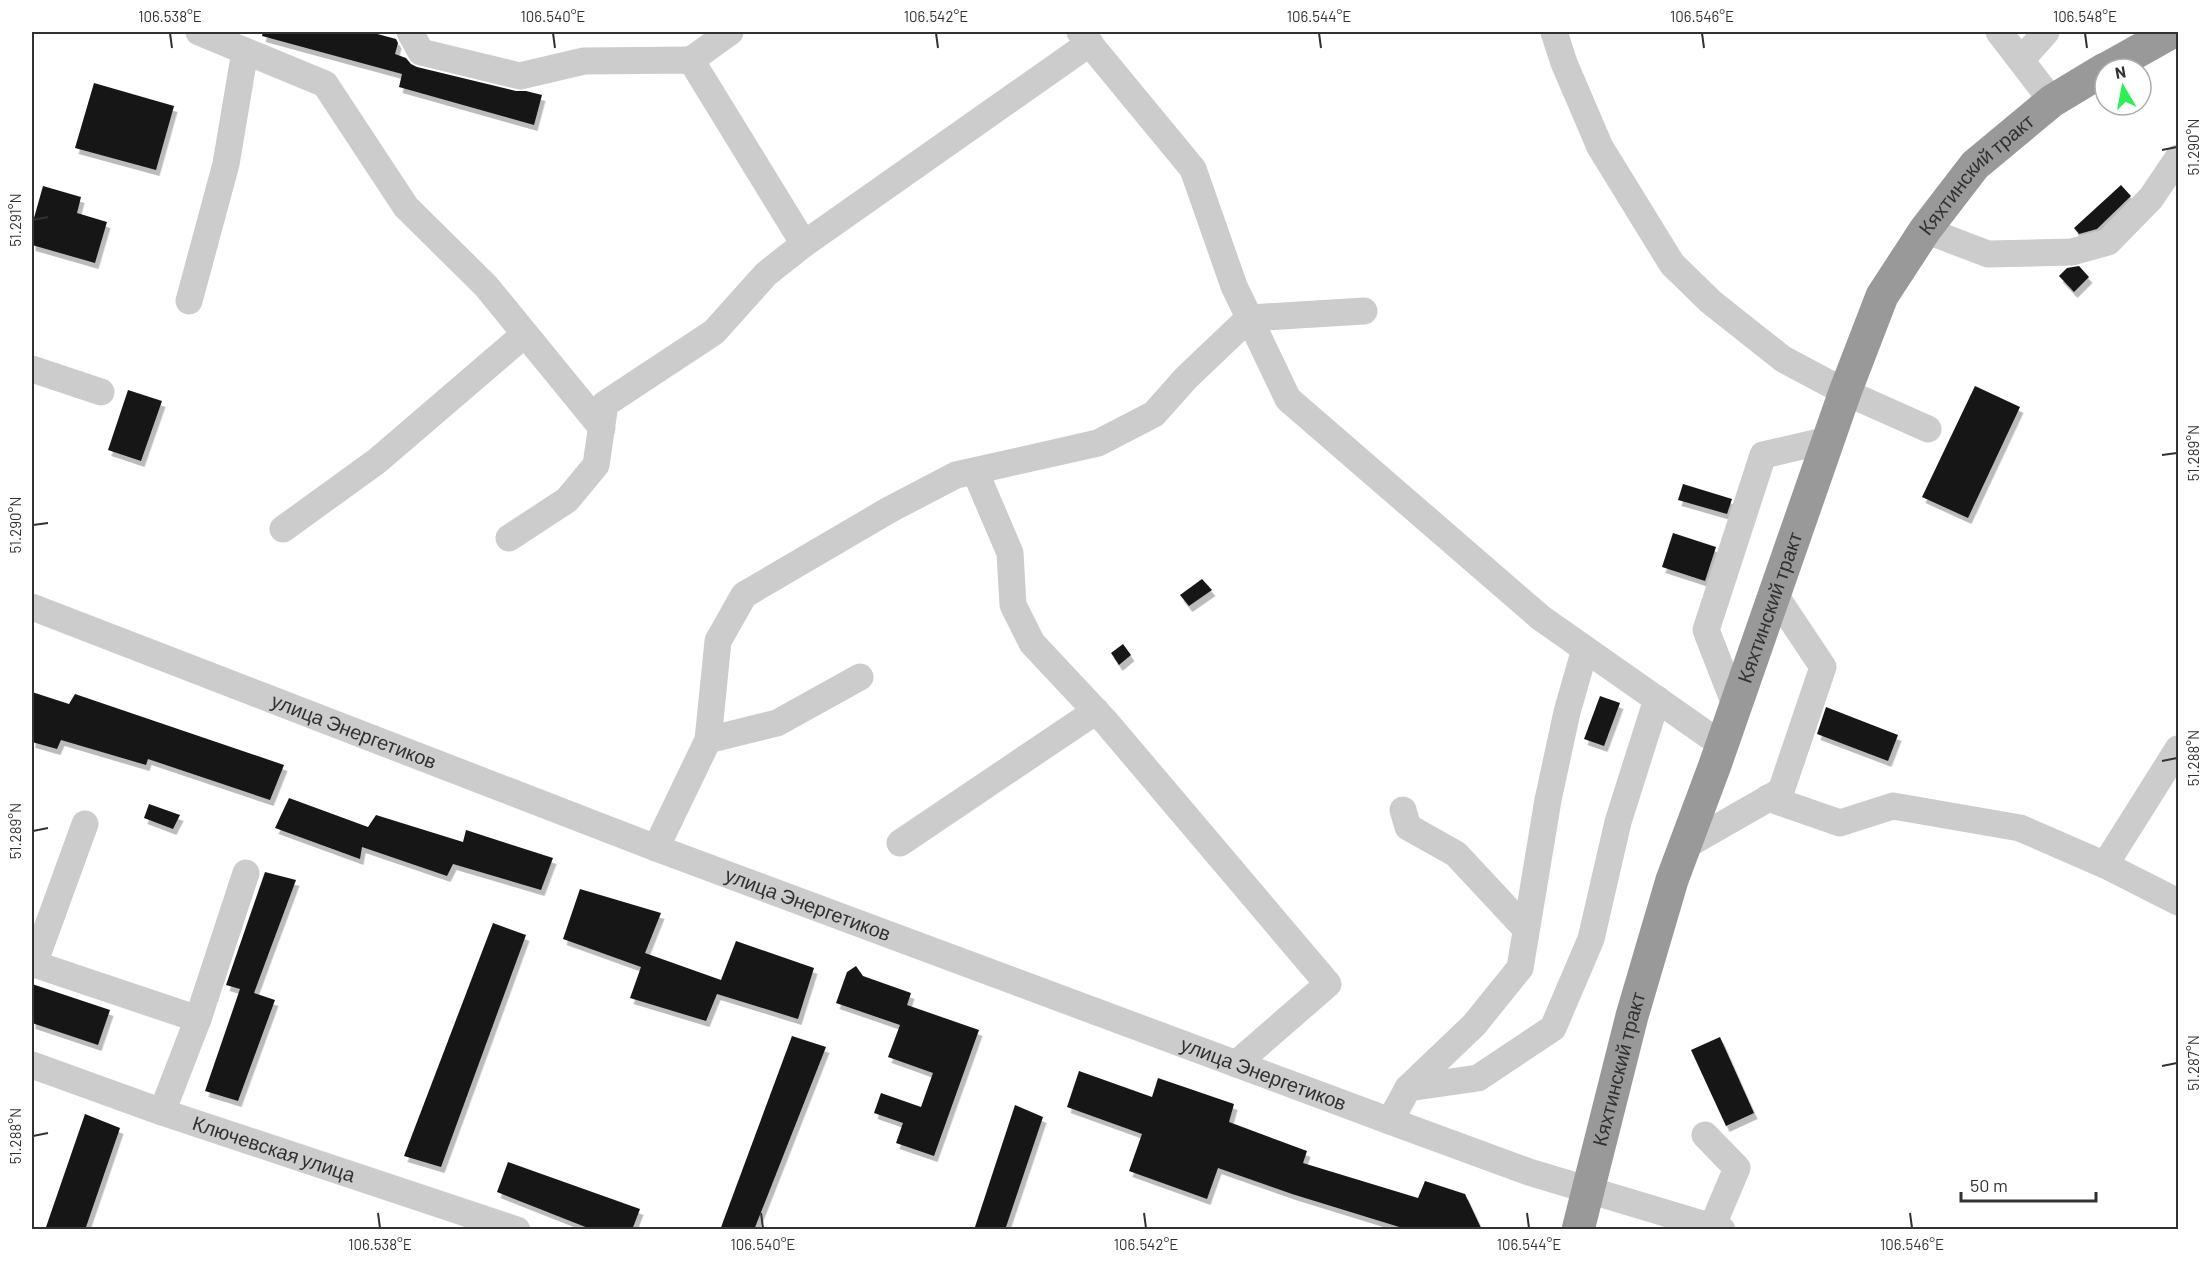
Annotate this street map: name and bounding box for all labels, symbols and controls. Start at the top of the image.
text: 106.538°E [138,7,202,25]
text: 106.540°E [521,7,585,25]
text: 106.542°E [904,7,968,25]
text: 106.544°E [1287,7,1351,25]
text: 106.546°E [1670,7,1734,25]
text: 106.548°E [2053,7,2117,25]
north arrow [2093,57,2153,117]
text: N [2113,61,2127,82]
street label: Кяхтинский тракт [1913,108,2038,239]
text: 51.290°N [2184,119,2202,175]
text: 51.291°N [6,193,24,247]
text: 51.289°N [2184,425,2202,481]
text: 51.290°N [6,497,24,553]
street label: Кяхтинский тракт [1732,528,1806,686]
street label: улица Энергетиков [268,688,440,773]
text: 51.288°N [2184,730,2202,786]
text: 51.289°N [6,803,24,859]
street label: улица Энергетиков [722,862,894,945]
street label: Кяхтинский тракт [1587,989,1649,1149]
street label: улица Энергетиков [1178,1031,1350,1115]
text: 51.287°N [2184,1035,2202,1091]
text: 51.288°N [6,1108,24,1164]
street label: Ключевская улица [190,1110,359,1187]
scale bar [1961,1165,2096,1203]
text: 50 m [1970,1174,2008,1196]
text: 106.538°E [348,1235,412,1253]
text: 106.540°E [731,1235,795,1253]
text: 106.542°E [1114,1235,1178,1253]
text: 106.544°E [1497,1235,1561,1253]
text: 106.546°E [1880,1235,1944,1253]

